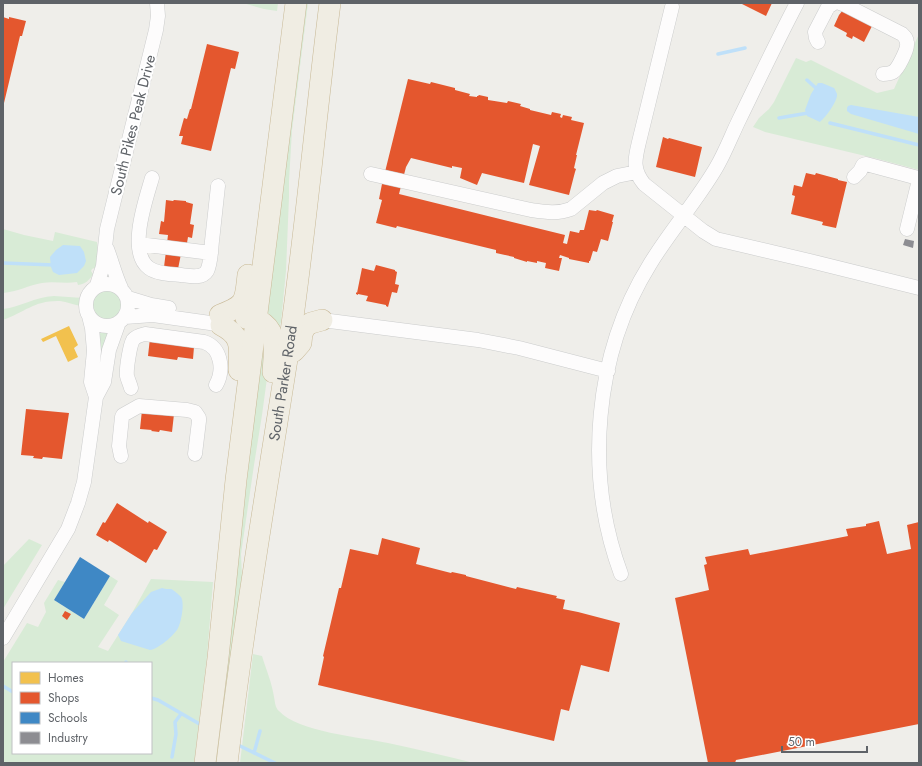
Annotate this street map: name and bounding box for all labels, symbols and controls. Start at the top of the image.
street label: South Pikes Peak Drive [105,52,161,198]
street label: South Parker Road [263,324,303,442]
legend [12,662,152,754]
text: Homes [48,669,84,687]
text: Shops [48,689,79,707]
text: Schools [48,709,87,727]
scale bar [782,728,867,754]
text: Industry [48,729,89,747]
text: 50 m [788,733,815,751]

